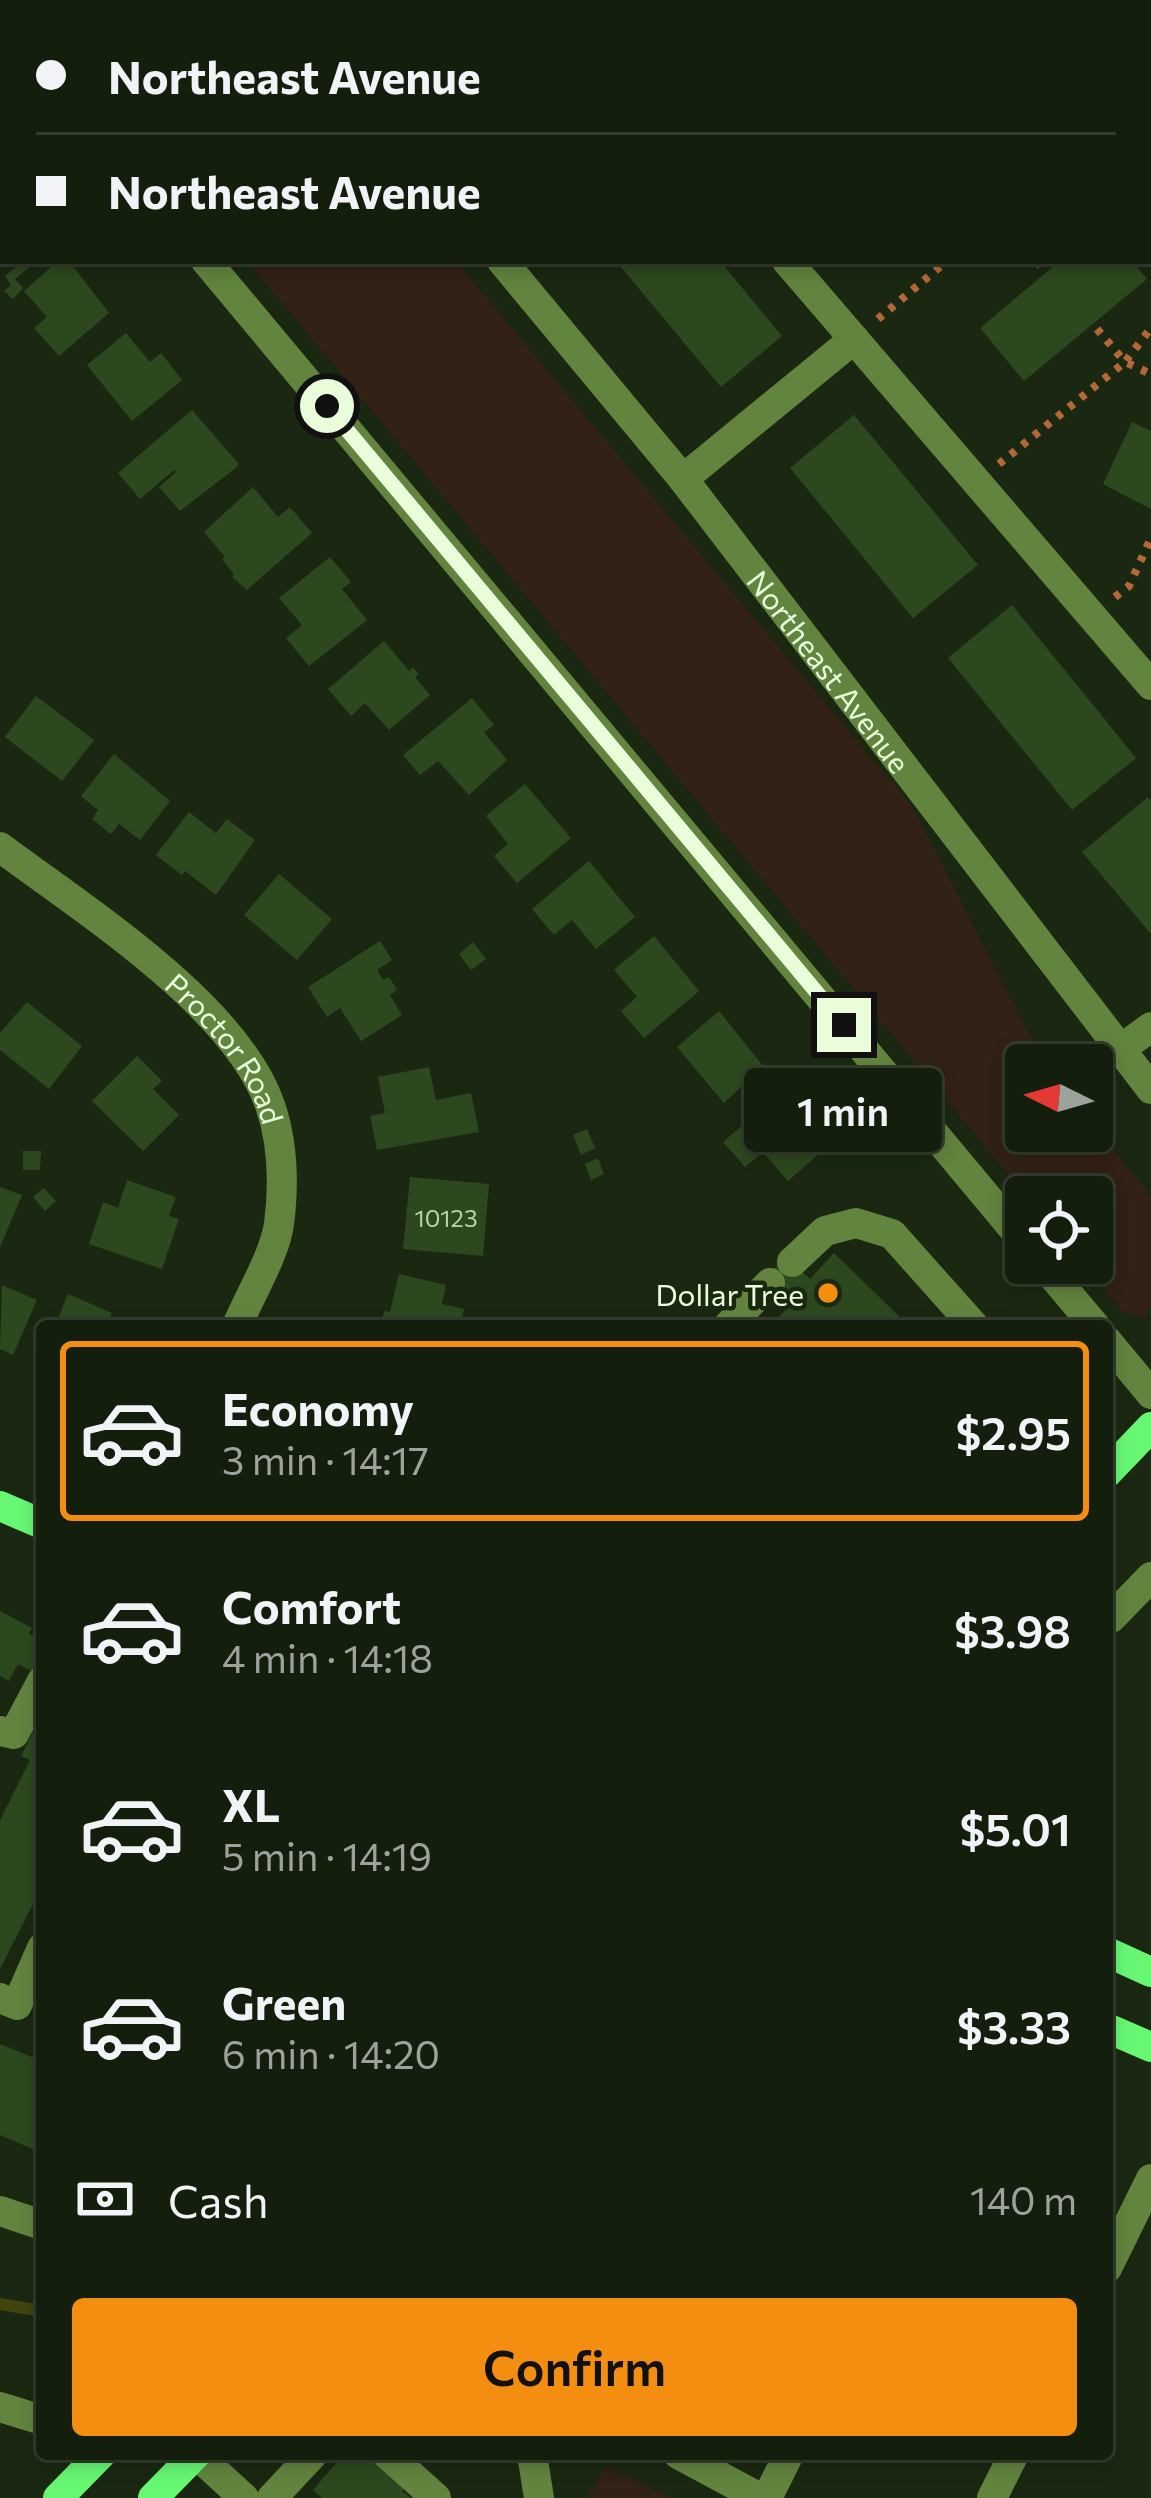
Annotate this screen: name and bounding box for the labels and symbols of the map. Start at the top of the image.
route start [300,379,354,433]
street label: Northeast Avenue [741,562,919,779]
street label: Proctor Road [159,964,293,1128]
route end [817,998,871,1052]
north arrow [1005,1044,1113,1152]
callout: 1 min [745,1067,943,1151]
house number: 10123 [414,1203,478,1232]
place label: Dollar Tree [655,1275,804,1312]
marker: Dollar Tree [815,1280,841,1306]

